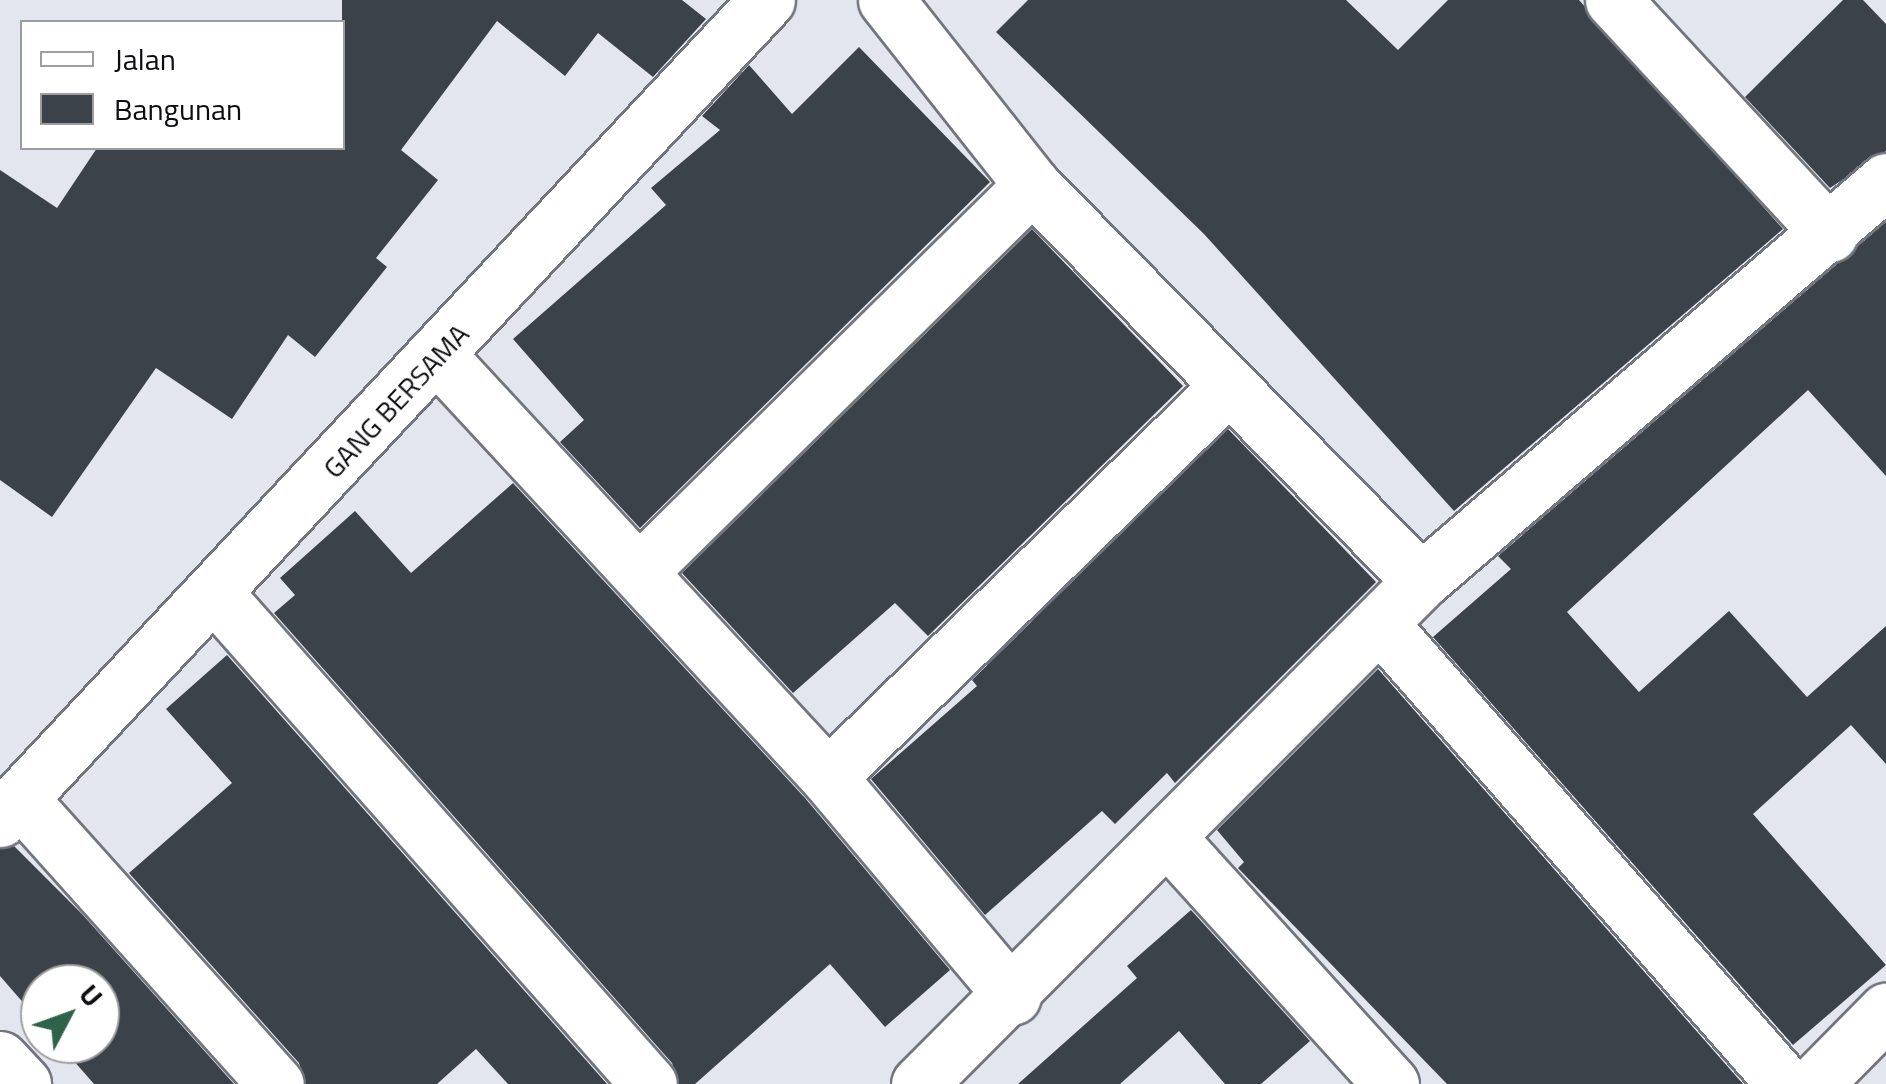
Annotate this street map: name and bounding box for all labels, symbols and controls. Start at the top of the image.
legend [20,20,345,150]
text: Jalan [114,36,176,82]
text: Bangunan [114,86,242,132]
street label: GANG BERSAMA [316,317,476,485]
north arrow [20,964,120,1064]
text: U [69,974,114,1016]

